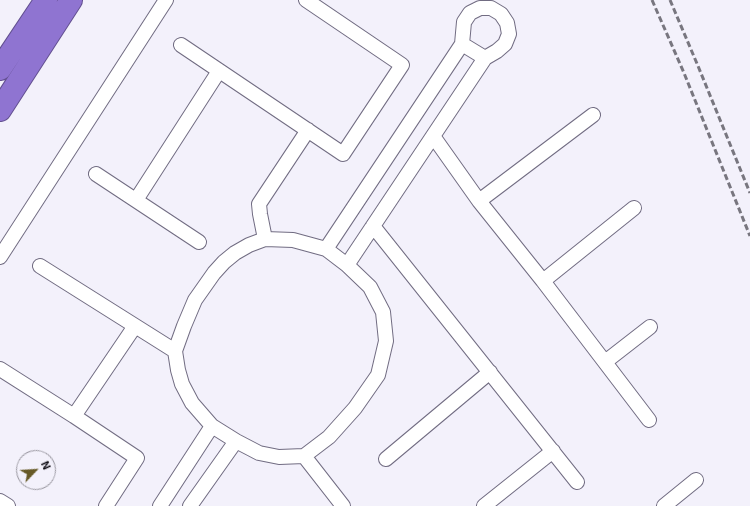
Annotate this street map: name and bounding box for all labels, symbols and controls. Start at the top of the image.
north arrow [16,450,56,490]
text: N [39,459,54,471]

